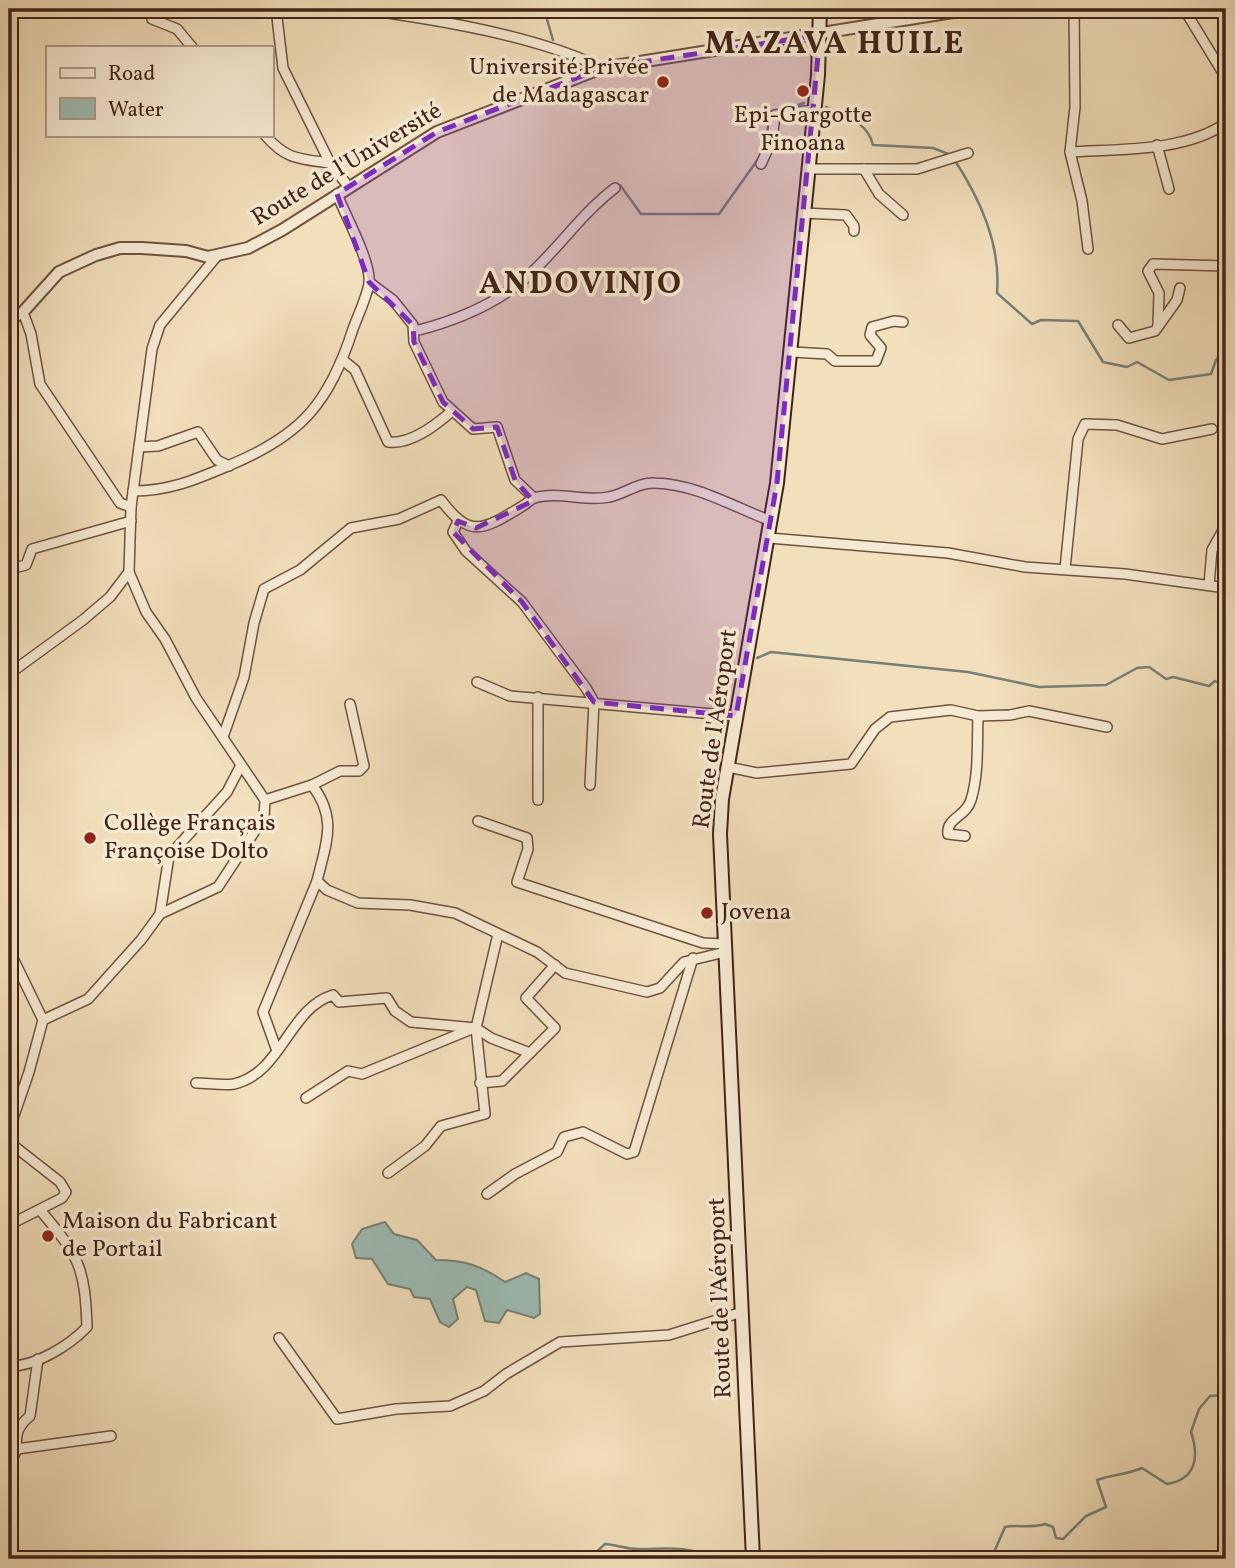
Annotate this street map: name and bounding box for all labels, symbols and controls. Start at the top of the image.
district label: MAZAVA HUILE [705,23,965,67]
legend [46,46,273,136]
place label: Université Privée de Madagascar [469,51,649,113]
text: Road [108,60,155,89]
marker: Université Privée de Madagascar [655,74,671,90]
marker: Epi-Gargotte Finoana [795,83,811,99]
street label: Route de l'Université [245,95,449,235]
text: Water [108,96,164,125]
place label: Epi-Gargotte Finoana [734,99,872,161]
district label: ANDOVINJO [479,263,683,307]
street label: Route de l'Aéroport [685,627,747,831]
place label: Collège Français Françoise Dolto [104,807,276,869]
marker: Collège Français Françoise Dolto [82,830,98,846]
place label: Jovena [721,896,792,930]
marker: Jovena [699,905,715,921]
street label: Route de l'Aéroport [700,1197,742,1399]
place label: Maison du Fabricant de Portail [62,1205,278,1267]
marker: Maison du Fabricant de Portail [40,1228,56,1244]

